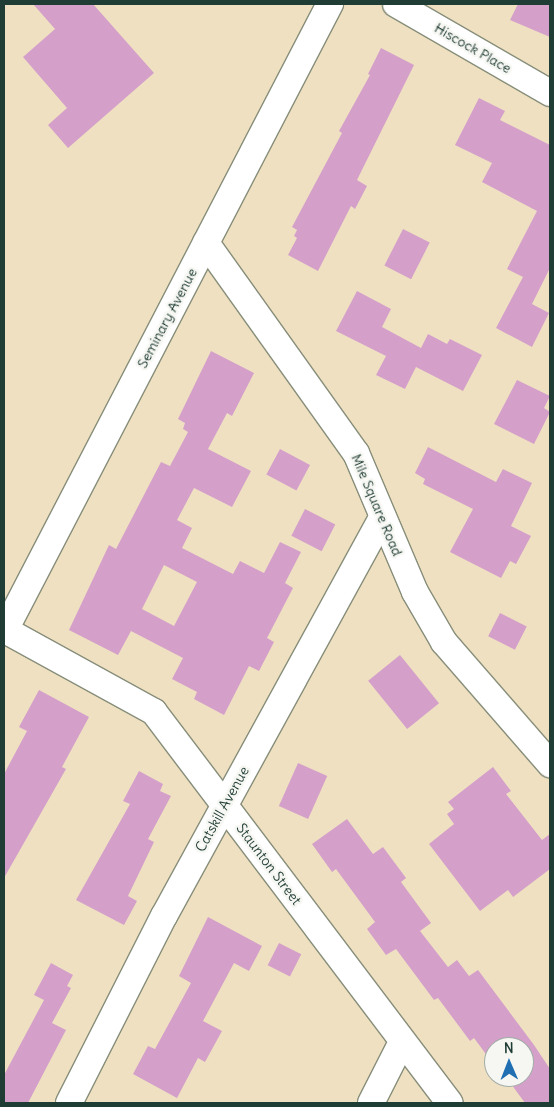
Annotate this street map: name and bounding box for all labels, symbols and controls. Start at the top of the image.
street label: Hiscock Place [432,19,514,77]
street label: Seminary Avenue [134,265,200,371]
street label: Mile Square Road [348,452,406,558]
street label: Catskill Avenue [192,763,252,855]
street label: Staunton Street [233,820,305,908]
north arrow [484,1037,534,1087]
text: N [504,1039,514,1057]

